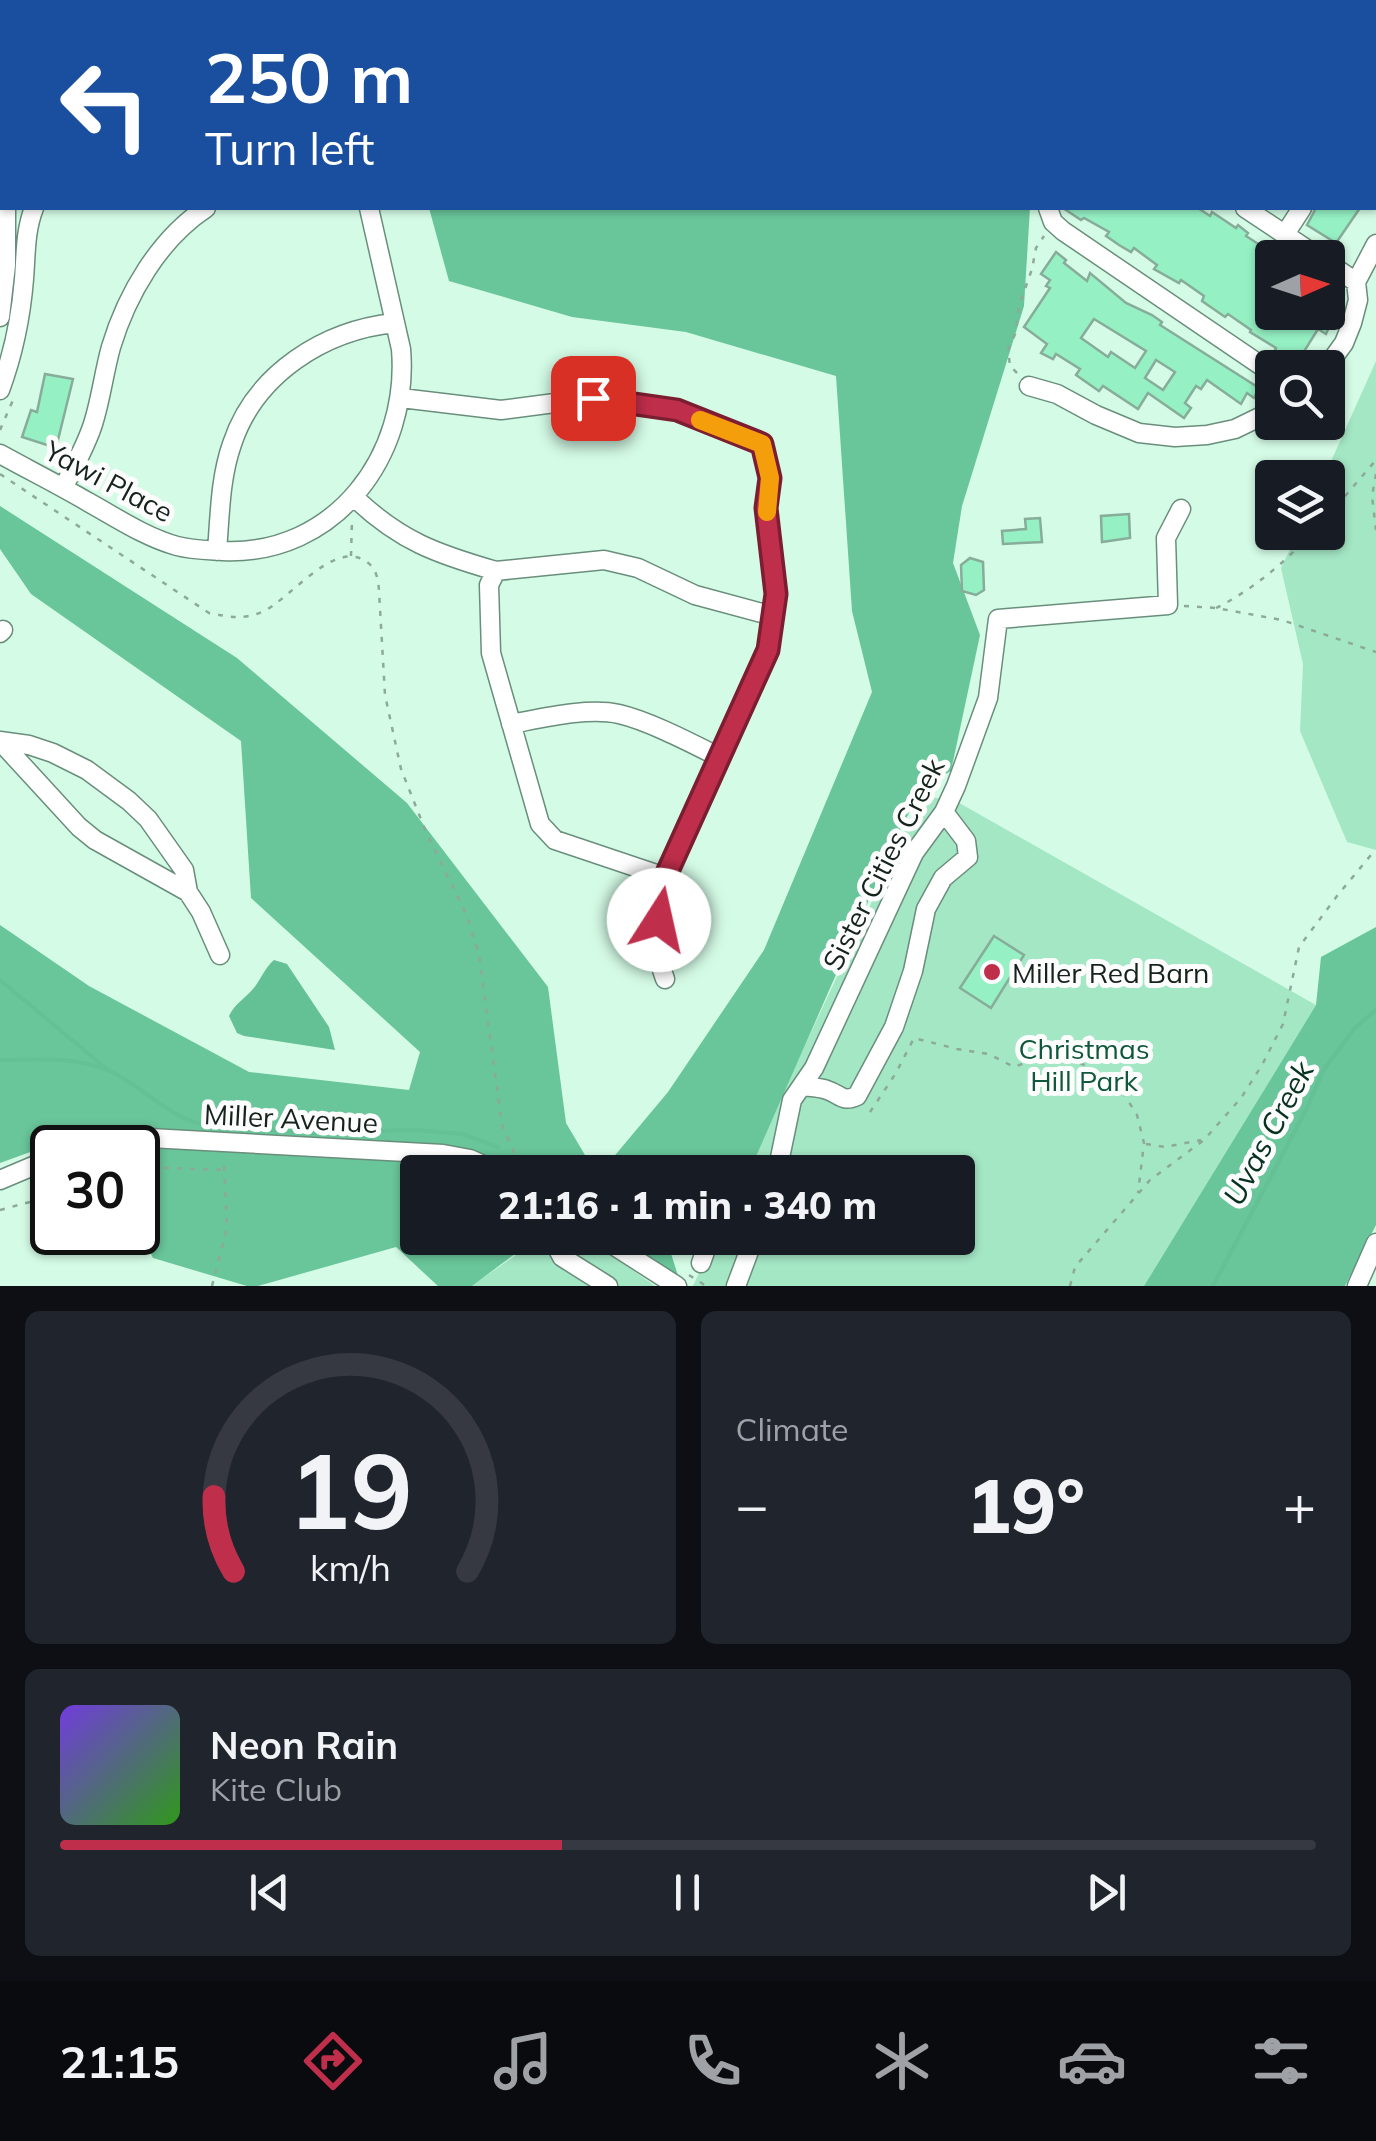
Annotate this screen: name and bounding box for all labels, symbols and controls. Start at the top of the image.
text: 250 m [205,33,413,121]
icon: left [40,40,170,170]
text: Turn left [205,120,374,176]
north arrow [1255,240,1345,330]
map controls [1255,240,1345,550]
button: search [1255,350,1345,440]
pin [551,356,636,441]
icon: arrive [566,371,621,426]
street label: Yawi Place [38,432,179,529]
button: layers [1255,460,1345,550]
street label: Sister Cities Creek [815,752,952,976]
position arrow [607,868,711,972]
place label: Miller Red Barn [1012,955,1210,990]
marker: Miller Red Barn [981,961,1003,983]
park label: Christmas Hill Park [1018,1031,1150,1098]
water label: Uvas Creek [1214,1053,1322,1211]
street label: Miller Avenue [203,1096,379,1140]
speed limit sign: 30 [30,1125,160,1255]
text: 21:16 · 1 min · 340 m [498,1181,877,1229]
text: Climate [736,1409,848,1449]
text: 19 [288,1424,413,1555]
text: 19° [966,1458,1085,1552]
text: − [736,1470,769,1539]
text: + [1283,1470,1316,1539]
text: km/h [310,1545,391,1590]
text: Neon Rain [210,1721,398,1769]
text: Kite Club [210,1769,342,1809]
icon: previous [242,1865,297,1920]
icon: pause [660,1865,715,1920]
icon: next [1079,1865,1134,1920]
icon: directions [298,2026,368,2096]
icon: music [488,2026,558,2096]
icon: phone [678,2026,748,2096]
icon: climate [867,2026,937,2096]
icon: car [1057,2026,1127,2096]
icon: filters [1246,2026,1316,2096]
text: 21:15 [60,2033,179,2089]

